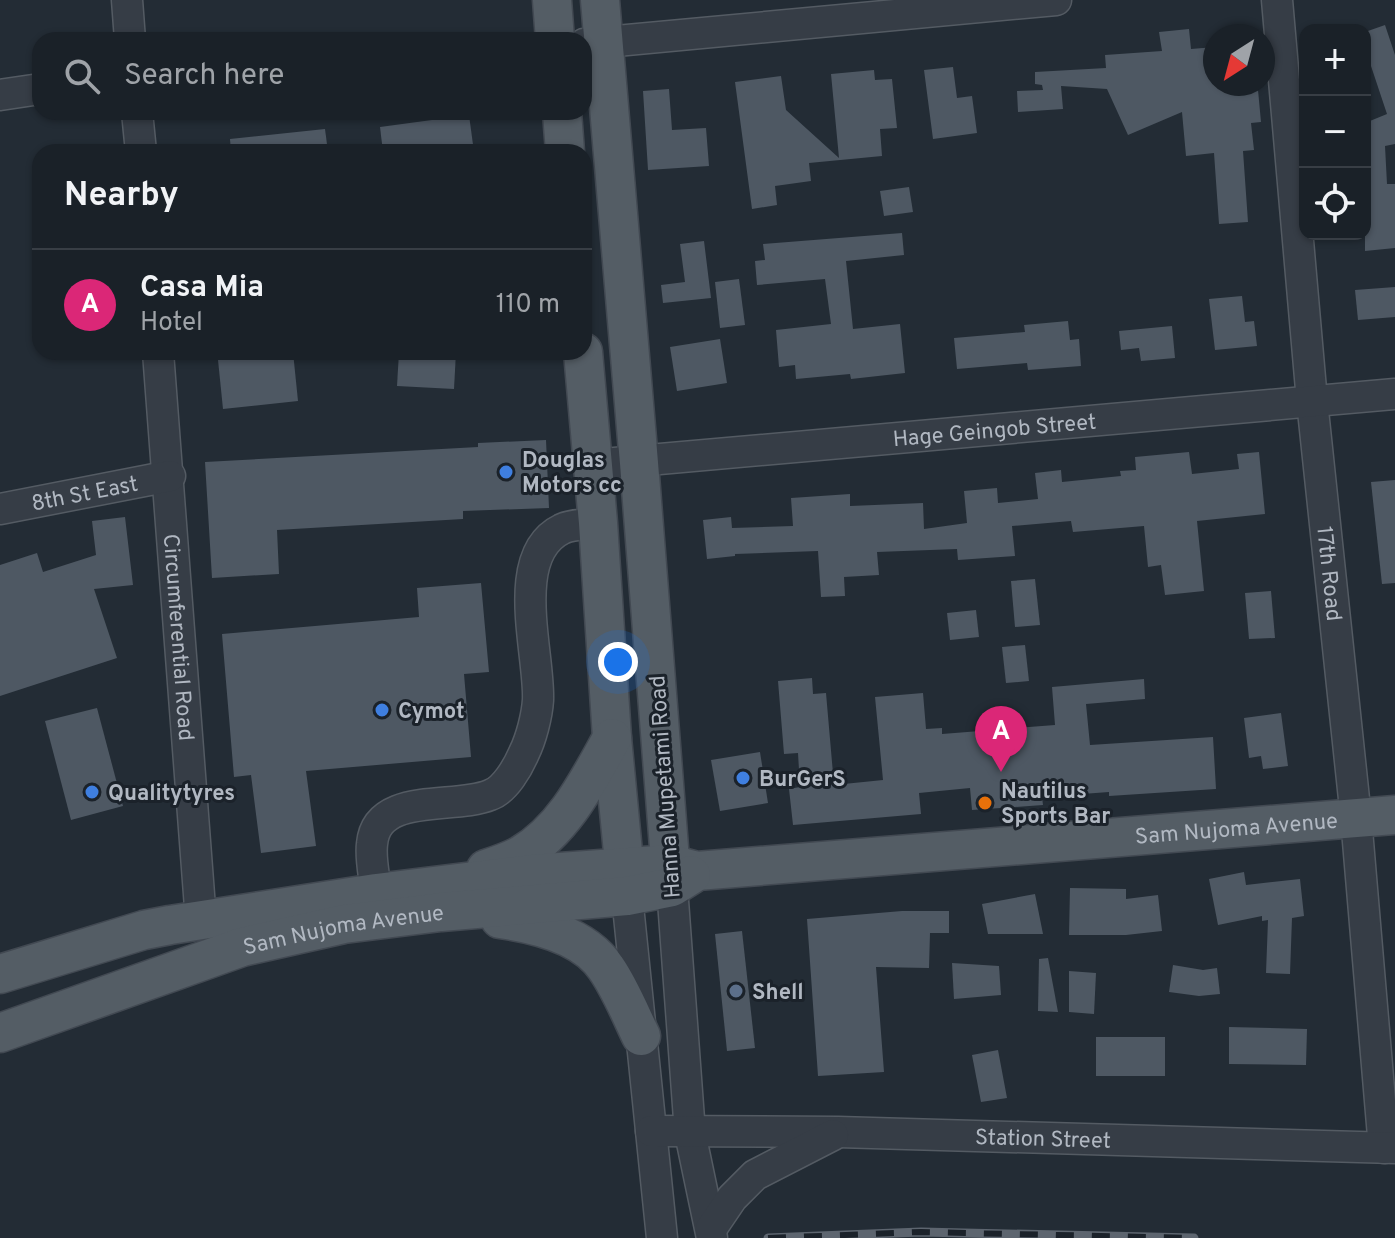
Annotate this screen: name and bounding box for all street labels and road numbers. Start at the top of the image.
street label: Hage Geingob Street [892,409,1097,454]
street label: 8th St East [29,472,141,519]
street label: 17th Road [1309,525,1346,623]
street label: Circumferential Road [156,533,198,742]
street label: Hanna Mupetami Road [645,674,688,899]
street label: Sam Nujoma Avenue [1134,809,1339,852]
street label: Sam Nujoma Avenue [241,901,446,962]
street label: Station Street [974,1125,1111,1156]

